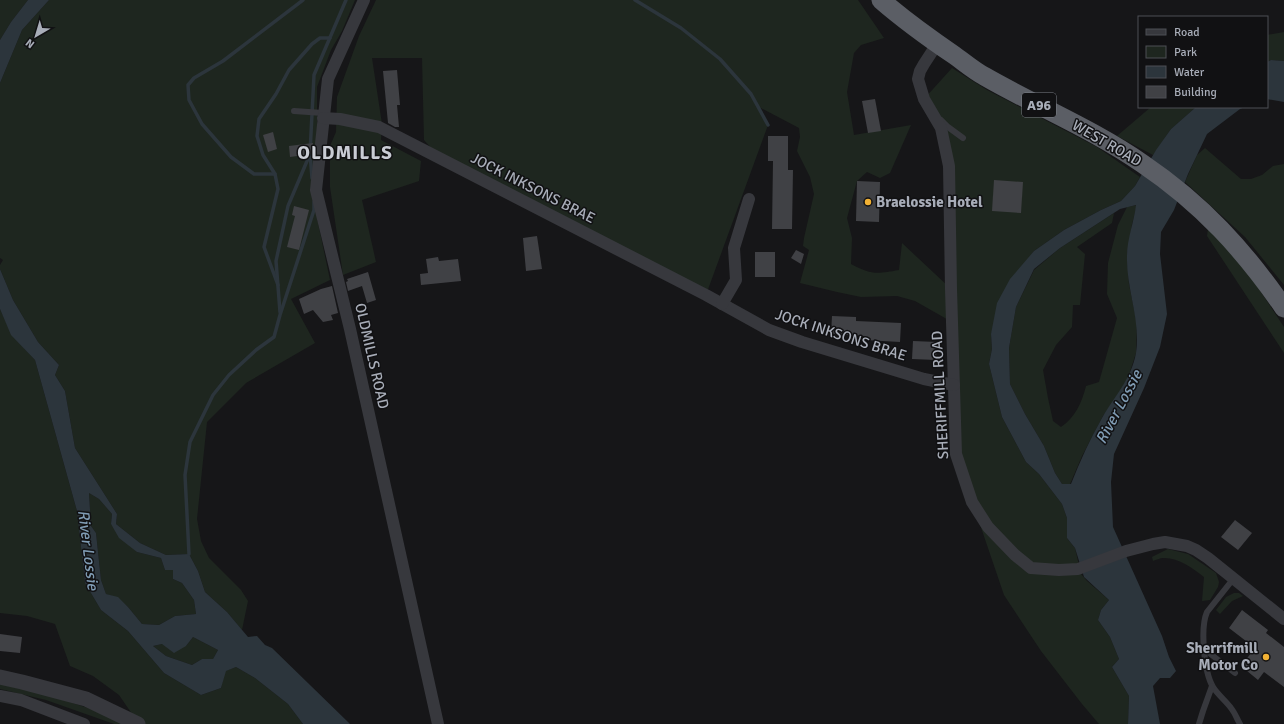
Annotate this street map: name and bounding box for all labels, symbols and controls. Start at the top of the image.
north arrow [16,16,56,56]
legend [1138,16,1268,108]
text: Road [1174,25,1200,40]
text: N [23,36,37,51]
text: Park [1174,45,1197,60]
text: Water [1174,65,1205,80]
text: Building [1174,85,1217,100]
road number: A96 [1022,93,1056,117]
street label: WEST ROAD [1069,116,1145,170]
district label: OLDMILLS [297,141,393,165]
street label: JOCK INKSONS BRAE [468,149,598,227]
place label: Braelossie Hotel [876,193,983,211]
marker: Braelossie Hotel [863,197,873,207]
street label: OLDMILLS ROAD [351,301,393,411]
street label: JOCK INKSONS BRAE [773,305,909,365]
street label: SHERIFFMILL ROAD [928,330,952,460]
water label: River Lossie [1091,366,1147,447]
water label: River Lossie [73,509,103,592]
place label: Sherrifmill Motor Co [1186,639,1258,674]
marker: Sherrifmill Motor Co [1261,652,1271,662]

